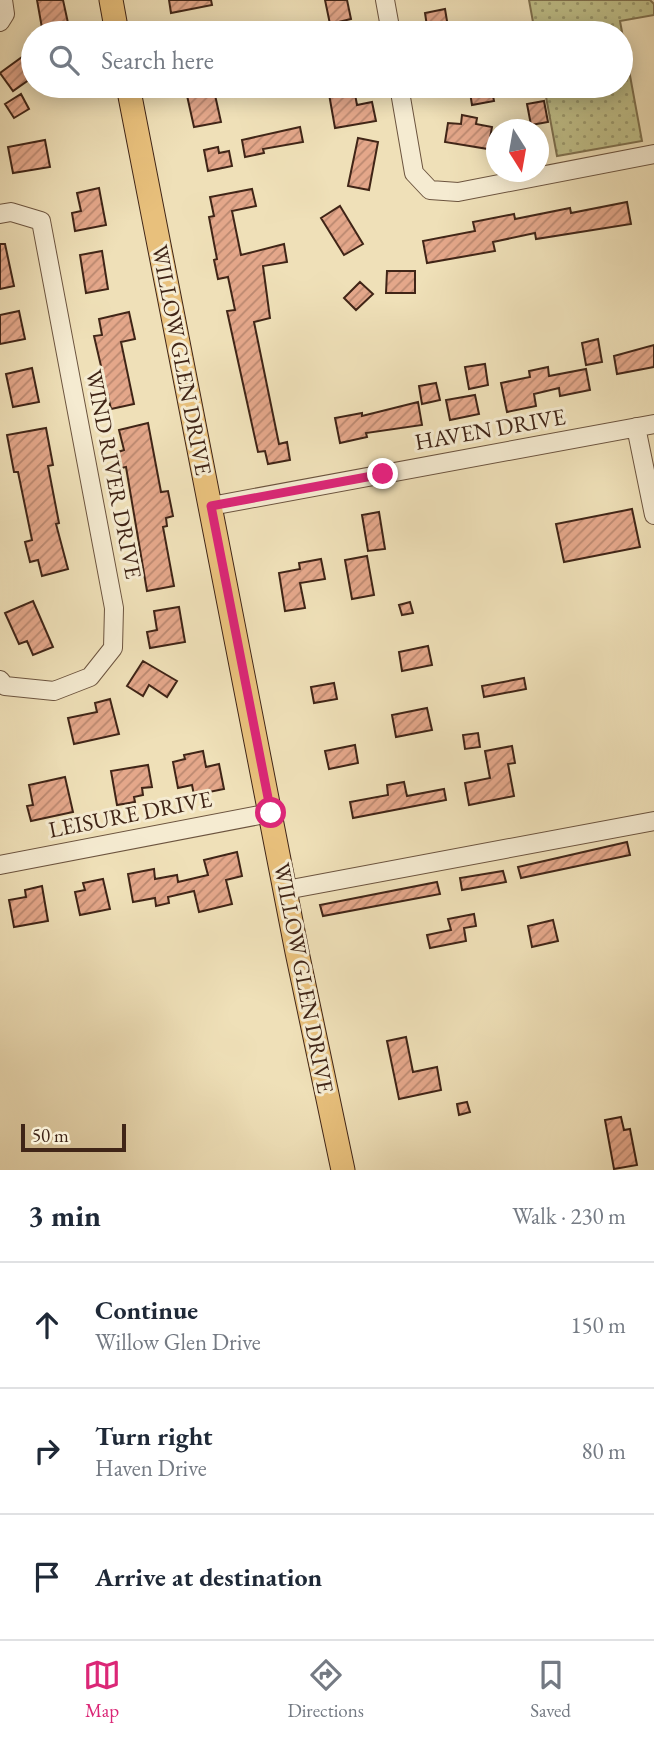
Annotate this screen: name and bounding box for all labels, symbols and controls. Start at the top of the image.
search box [21,21,633,98]
icon: search [45,41,83,79]
text: Search here [101,43,214,77]
north arrow [486,119,549,182]
street label: WILLOW GLEN DRIVE [145,242,219,478]
street label: WIND RIVER DRIVE [79,367,149,581]
street label: HAVEN DRIVE [412,401,568,457]
route end [367,458,398,489]
street label: LEISURE DRIVE [46,783,214,845]
route start [255,797,286,828]
street label: WILLOW GLEN DRIVE [267,860,341,1096]
scale bar [21,1121,126,1153]
text: 50 m [32,1123,69,1148]
text: 3 min [28,1196,101,1235]
text: Walk · 230 m [512,1201,626,1231]
text: Continue [95,1293,198,1327]
icon: ahead [28,1306,66,1344]
text: 150 m [570,1310,626,1340]
text: Willow Glen Drive [95,1327,261,1357]
text: Turn right [95,1419,213,1453]
icon: right [28,1432,66,1470]
text: 80 m [581,1436,626,1466]
text: Haven Drive [95,1453,207,1483]
icon: arrive [28,1558,66,1596]
text: Arrive at destination [95,1560,322,1594]
tab: Map [83,1656,121,1723]
tab: Directions [287,1656,364,1723]
tab: Saved [530,1656,571,1723]

